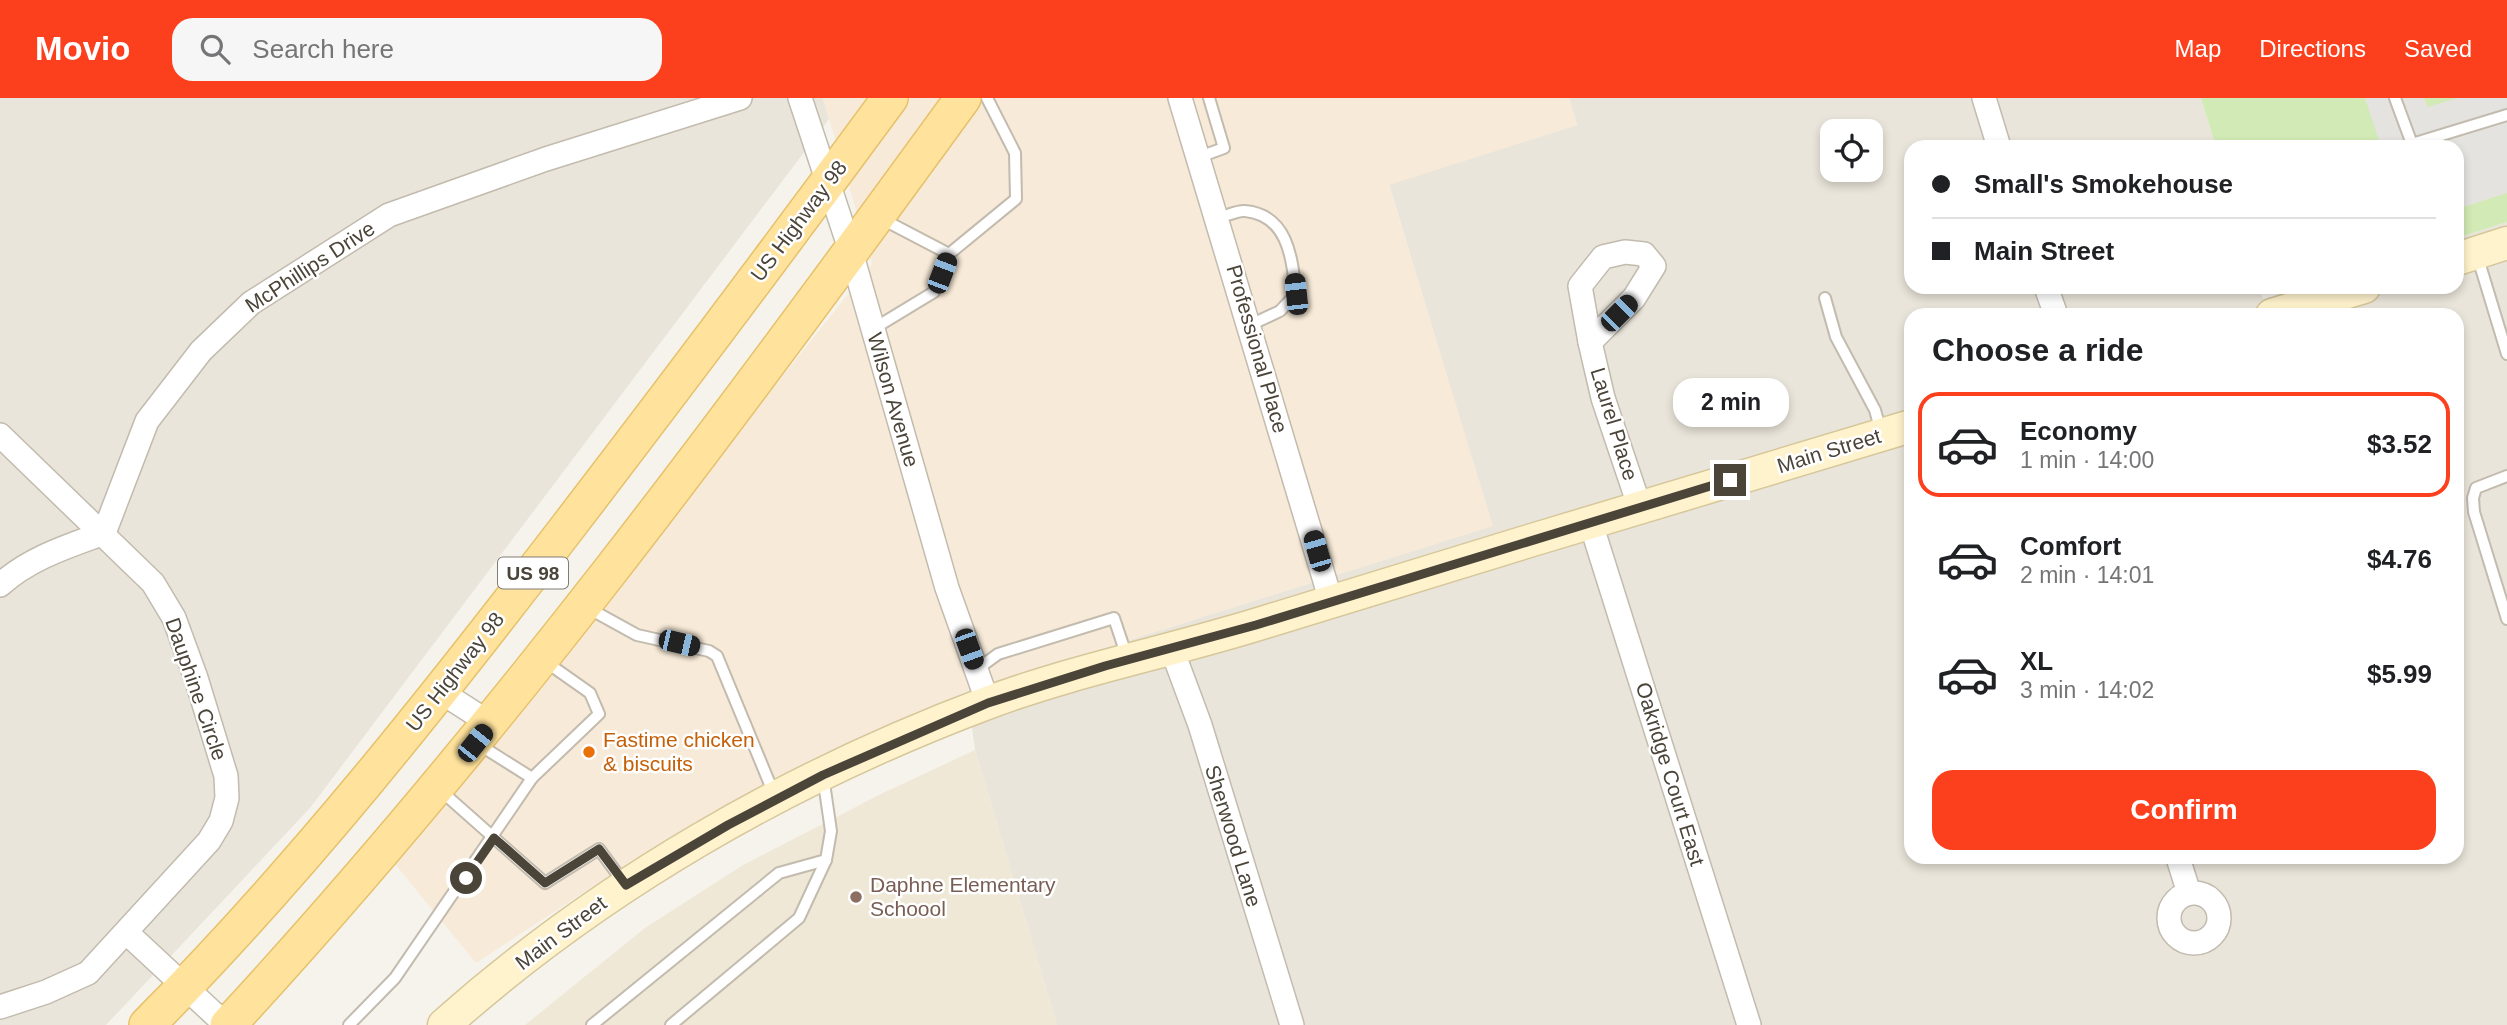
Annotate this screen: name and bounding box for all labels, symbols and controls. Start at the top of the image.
search box [172,18,662,81]
text: Movio [35,30,130,67]
icon: search [196,30,234,68]
text: Search here [252,34,394,64]
text: Map [2175,35,2221,62]
text: Directions [2259,35,2366,62]
text: Saved [2404,35,2472,62]
map controls [1820,119,1883,182]
button: locate [1820,119,1883,182]
street label: US Highway 98 [746,156,851,285]
text: Small's Smokehouse [1974,169,2233,199]
street label: McPhillips Drive [241,216,379,317]
text: Main Street [1974,236,2114,266]
car [925,250,960,296]
street label: Professional Place [1222,262,1293,436]
car [1284,272,1309,316]
car [1597,291,1642,335]
street label: Wilson Avenue [863,330,924,470]
text: Choose a ride [1932,332,2144,368]
street label: Laurel Place [1586,365,1643,483]
callout: 2 min [1672,378,1788,428]
text: 2 min [1701,389,1761,415]
icon: car [1936,413,1999,476]
text: Economy [2020,416,2137,446]
street label: Main Street [1774,424,1884,477]
text: $3.52 [2367,429,2432,459]
text: 1 min · 14:00 [2020,447,2154,473]
route end [1714,464,1746,496]
car [1302,528,1333,574]
icon: car [1936,528,1999,591]
text: Comfort [2020,531,2121,561]
text: $4.76 [2367,544,2432,574]
road number: US 98 [498,558,568,588]
text: 2 min · 14:01 [2020,562,2154,588]
street label: US Highway 98 [401,608,508,736]
street label: Dauphine Circle [161,614,232,763]
car [952,626,987,672]
car [657,628,702,658]
icon: car [1936,643,1999,706]
text: XL [2020,646,2053,676]
text: $5.99 [2367,659,2432,689]
text: 3 min · 14:02 [2020,677,2154,703]
street label: Oakridge Court East [1632,680,1709,868]
car [454,720,497,766]
place label: Fastime chicken & biscuits [603,728,755,775]
marker: Fastime chicken & biscuits [581,744,597,760]
street label: Sherwood Lane [1201,762,1266,910]
button: Confirm [1932,770,2436,850]
route start [450,862,482,894]
place label: Daphne Elementary Schoool [870,873,1056,920]
marker: Daphne Elementary Schoool [848,889,864,905]
street label: Main Street [511,891,611,974]

